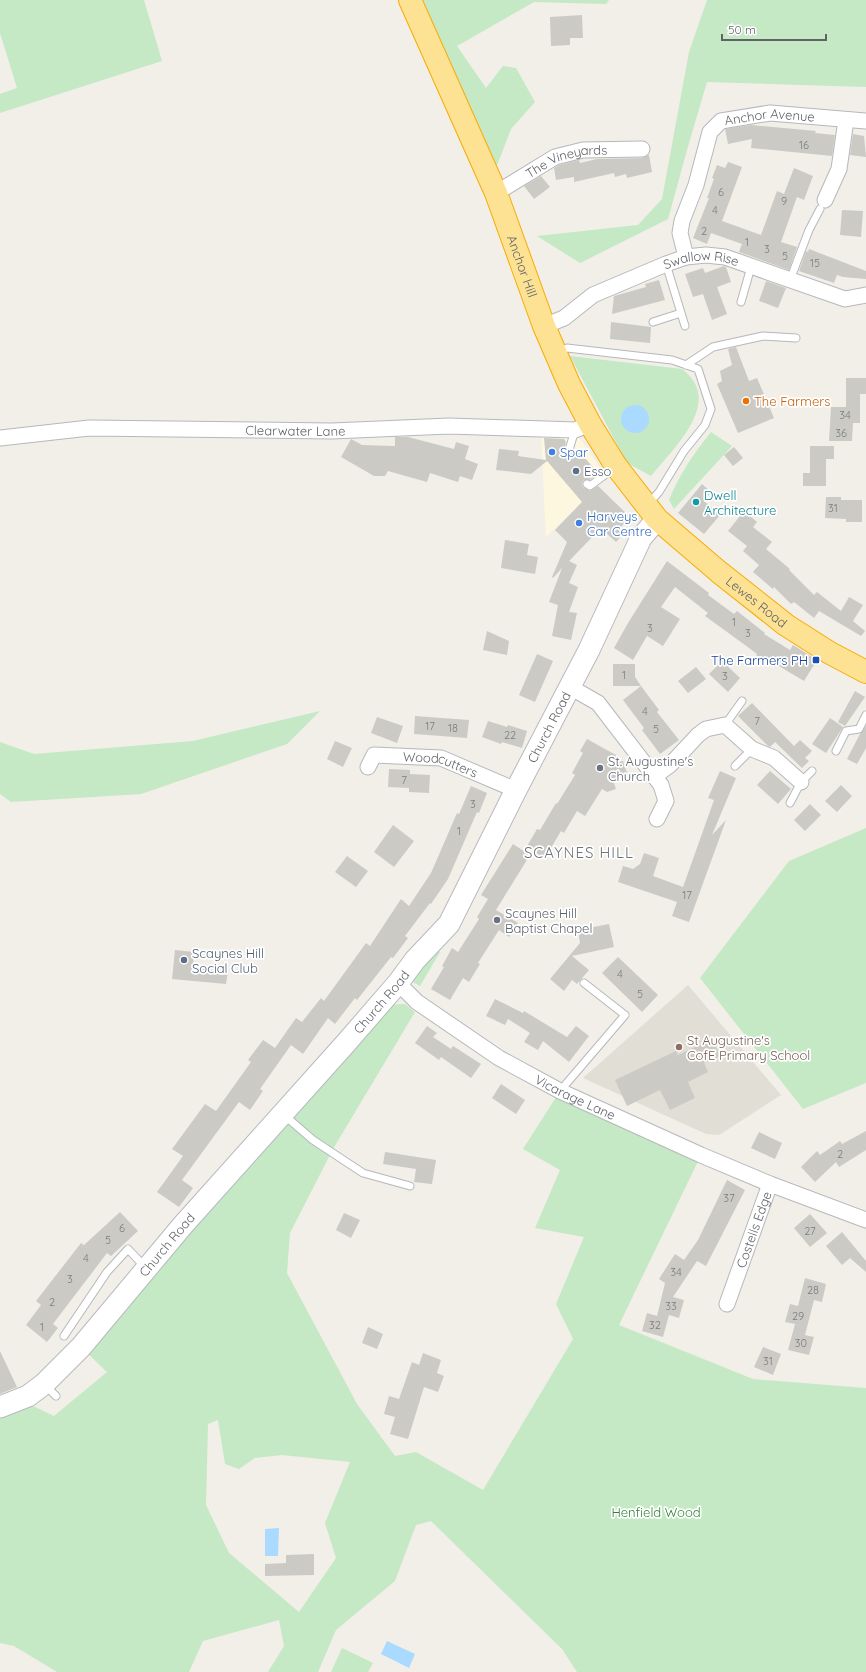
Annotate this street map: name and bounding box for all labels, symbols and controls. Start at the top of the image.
scale bar [722,16,826,42]
text: 50 m [728,22,756,37]
street label: Anchor Avenue [723,105,815,128]
house number: 16 [799,138,809,152]
street label: The Vineyards [522,142,607,181]
house number: 6 [718,185,724,199]
house number: 9 [781,194,787,208]
house number: 4 [712,203,718,217]
house number: 2 [701,224,707,238]
street label: Anchor Hill [504,233,541,299]
house number: 1 [745,235,749,249]
house number: 3 [764,242,770,256]
street label: Swallow Rise [661,247,741,272]
house number: 5 [782,249,788,263]
house number: 15 [810,256,820,270]
place label: The Farmers [754,393,830,409]
marker: The Farmers [741,396,751,406]
house number: 34 [839,408,851,422]
street label: Clearwater Lane [245,422,346,439]
house number: 36 [835,426,847,440]
place label: Spar [560,444,588,460]
marker: Spar [547,447,557,457]
place label: Esso [584,463,612,479]
marker: Esso [571,466,581,476]
place label: Dwell Architecture [704,487,776,518]
marker: Dwell Architecture [691,497,701,507]
house number: 31 [828,501,838,515]
place label: Harveys Car Centre [587,508,652,539]
marker: Harveys Car Centre [574,518,584,528]
street label: Lewes Road [723,573,790,631]
house number: 1 [732,615,736,629]
house number: 3 [647,621,653,635]
house number: 3 [745,626,751,640]
place label: The Farmers PH [711,652,808,668]
marker: The Farmers PH [811,655,821,665]
house number: 1 [622,668,626,682]
house number: 3 [722,669,728,683]
street label: Church Road [524,689,574,765]
house number: 4 [642,704,648,718]
house number: 7 [754,714,760,728]
house number: 17 [425,719,435,733]
house number: 18 [448,721,458,735]
house number: 5 [653,722,659,736]
house number: 22 [504,728,516,742]
street label: Woodcutters [403,748,480,781]
place label: St. Augustine's Church [608,753,693,784]
marker: St. Augustine's Church [595,763,605,773]
house number: 7 [401,773,407,787]
house number: 3 [470,797,476,811]
house number: 1 [457,824,461,838]
district label: SCAYNES HILL [524,843,634,862]
house number: 17 [682,888,692,902]
place label: Scaynes Hill Baptist Chapel [505,905,592,936]
marker: Scaynes Hill Baptist Chapel [492,915,502,925]
place label: Scaynes Hill Social Club [192,945,264,976]
marker: Scaynes Hill Social Club [179,955,189,965]
street label: Church Road [350,967,413,1037]
house number: 4 [617,967,623,981]
house number: 5 [637,987,643,1001]
place label: St Augustine's CofE Primary School [687,1032,810,1063]
marker: St Augustine's CofE Primary School [674,1042,684,1052]
street label: Vicarage Lane [532,1071,618,1123]
house number: 2 [837,1147,843,1161]
street label: Costells Edge [733,1189,775,1270]
house number: 37 [723,1191,735,1205]
street label: Church Road [136,1210,198,1280]
house number: 6 [119,1221,125,1235]
house number: 27 [804,1224,816,1238]
house number: 5 [105,1233,111,1247]
house number: 4 [83,1251,89,1265]
house number: 34 [670,1265,682,1279]
house number: 3 [67,1272,73,1286]
house number: 28 [807,1283,819,1297]
house number: 2 [49,1295,55,1309]
house number: 33 [665,1299,677,1313]
house number: 29 [792,1309,804,1323]
house number: 32 [649,1318,661,1332]
house number: 1 [40,1320,44,1334]
house number: 30 [795,1336,807,1350]
house number: 31 [763,1354,773,1368]
park label: Henfield Wood [611,1504,701,1520]

